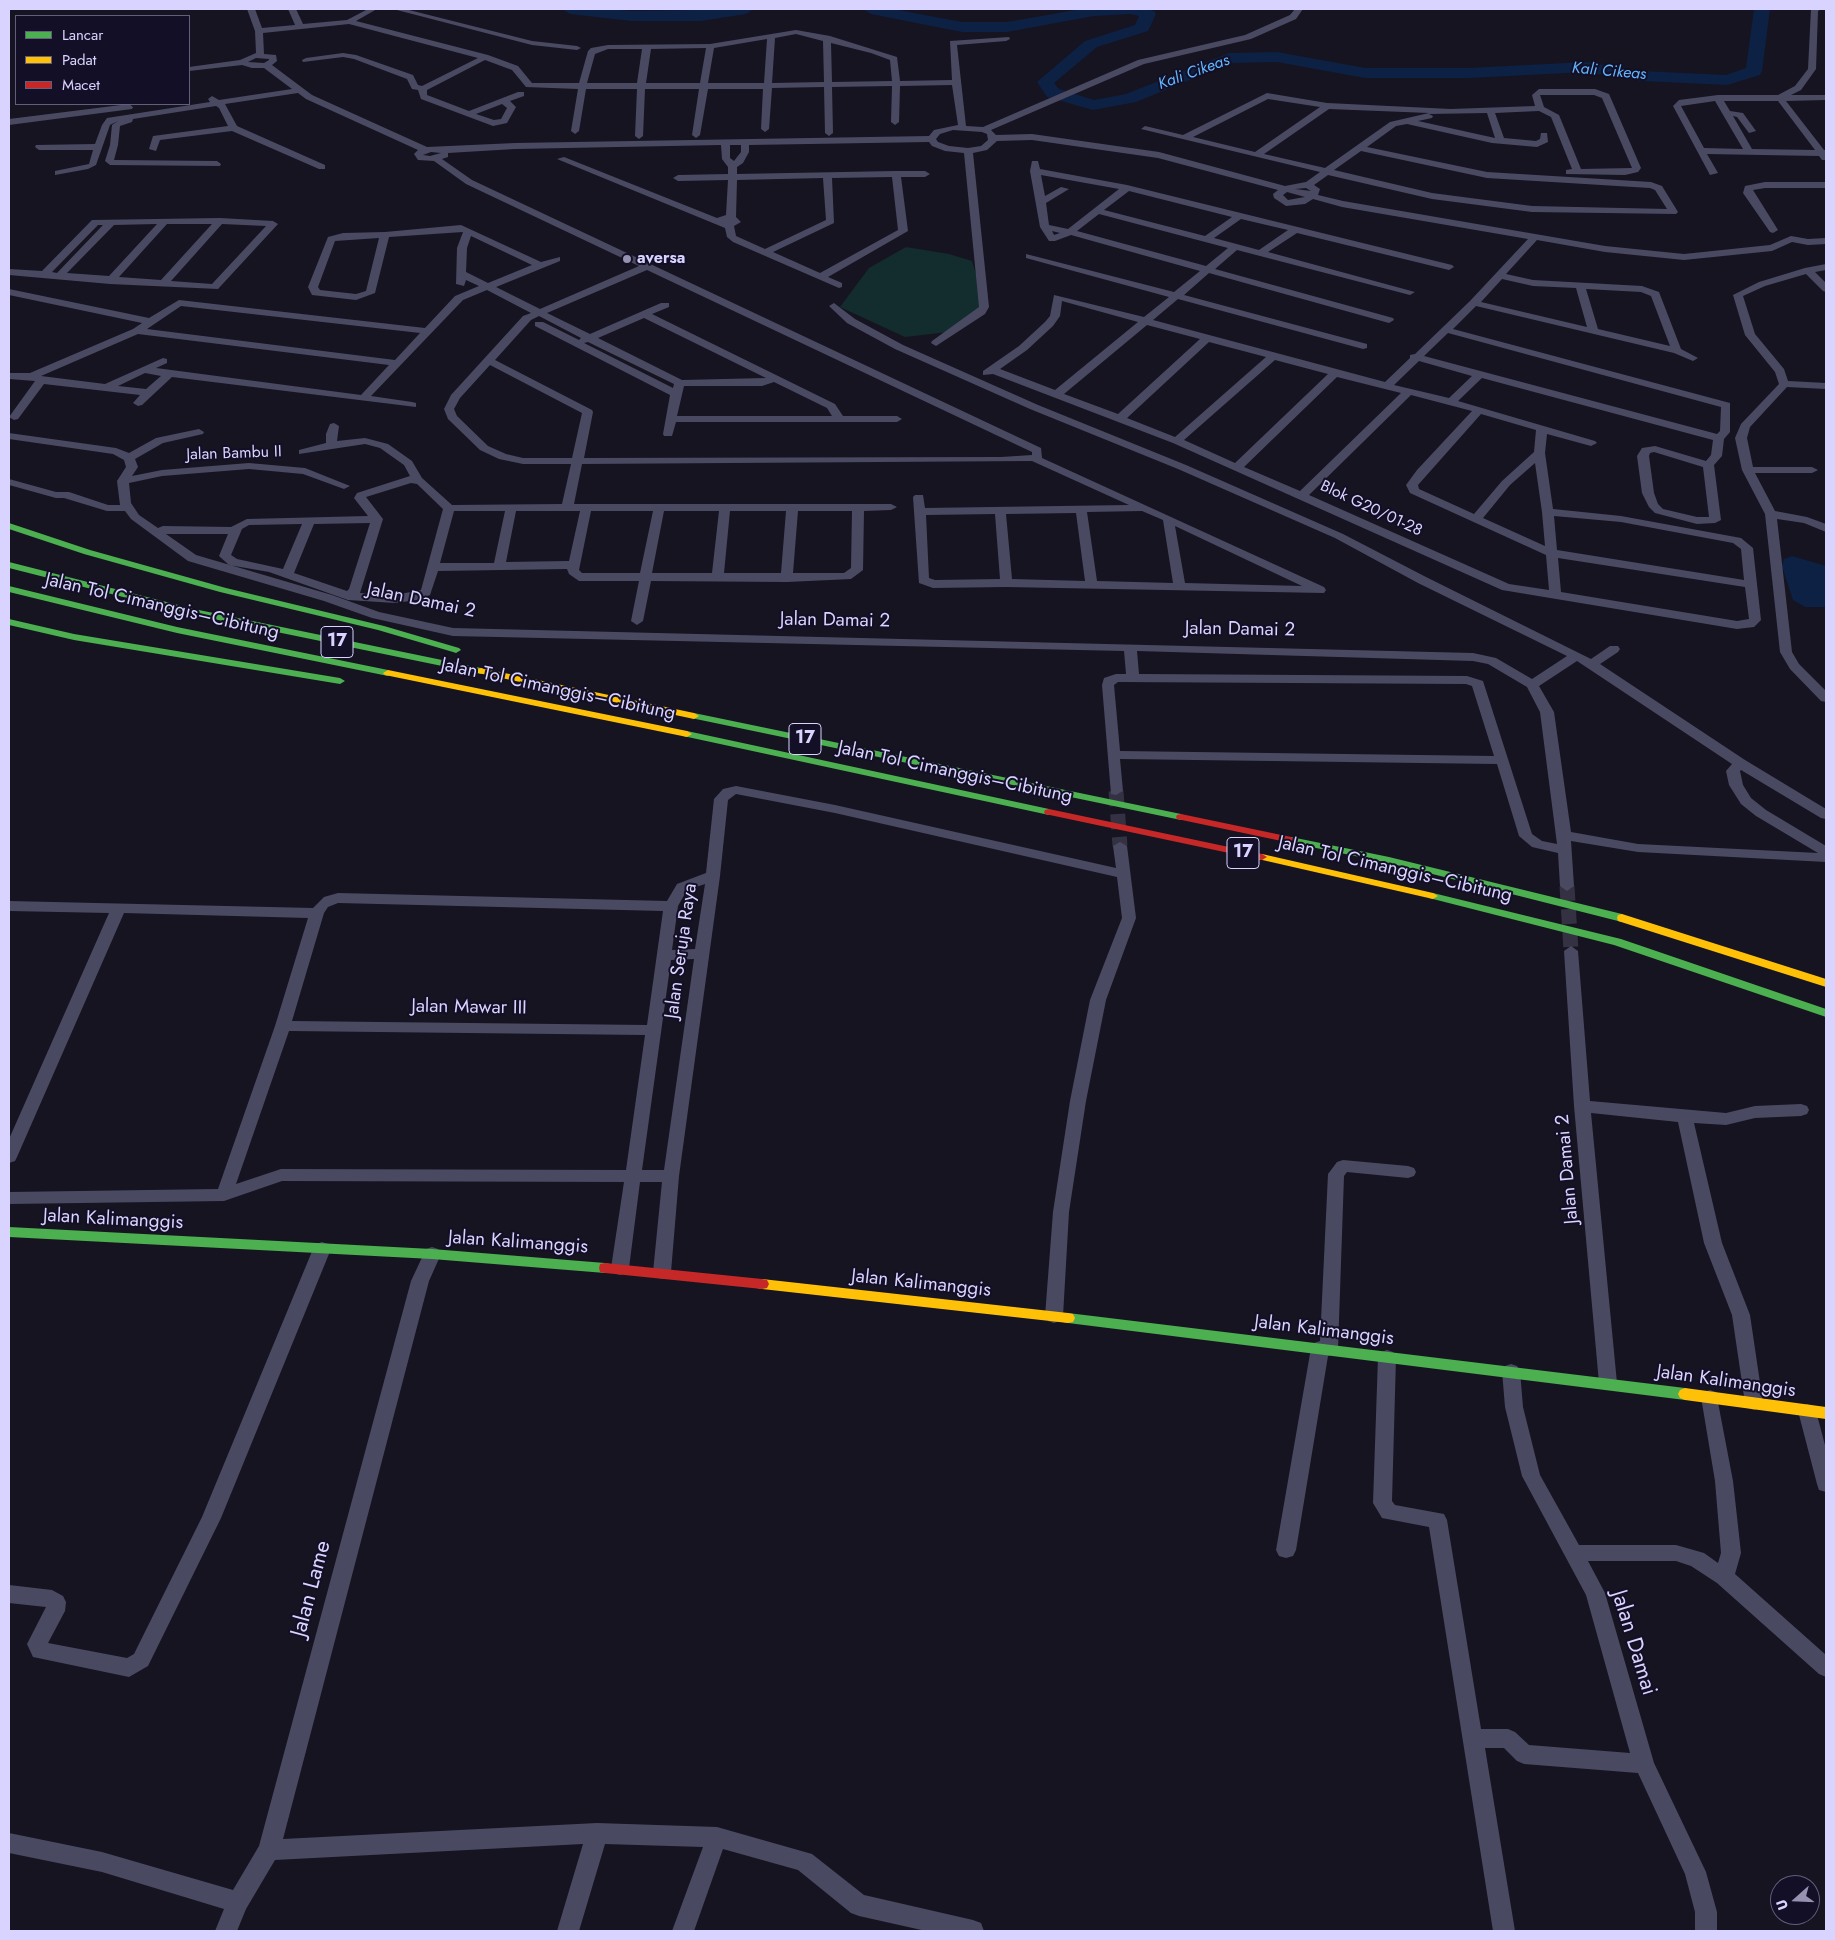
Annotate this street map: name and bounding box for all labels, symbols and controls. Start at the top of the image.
legend [15,15,190,105]
text: Lancar [62,24,103,46]
text: Padat [62,49,96,71]
water label: Kali Cikeas [1156,51,1232,95]
water label: Kali Cikeas [1571,59,1647,85]
text: Macet [62,74,100,96]
place label: aversa [637,249,685,269]
marker: aversa [621,253,633,265]
street label: Jalan Bambu II [186,443,282,465]
street label: Blok G20/01-28 [1317,477,1425,541]
street label: Jalan Tol Cimanggis–Cibitung [43,569,281,645]
street label: Jalan Damai 2 [365,578,477,624]
street label: Jalan Damai 2 [780,609,890,633]
street label: Jalan Damai 2 [1185,618,1295,642]
road number: 17 [321,626,353,658]
street label: Jalan Tol Cimanggis–Cibitung [438,654,678,726]
road number: 17 [789,724,821,754]
street label: Jalan Tol Cimanggis–Cibitung [835,737,1075,809]
street label: Jalan Tol Cimanggis–Cibitung [1276,832,1514,908]
road number: 17 [1227,838,1259,868]
street label: Jalan Seruja Raya [661,882,703,1020]
street label: Jalan Mawar III [411,996,527,1020]
street label: Jalan Damai 2 [1552,1113,1584,1225]
street label: Jalan Kalimanggis [42,1205,184,1235]
street label: Jalan Kalimanggis [447,1227,589,1259]
street label: Jalan Kalimanggis [850,1265,992,1303]
street label: Jalan Kalimanggis [1253,1311,1395,1351]
street label: Jalan Kalimanggis [1655,1361,1797,1403]
street label: Jalan Lame [286,1538,338,1640]
street label: Jalan Damai [1604,1587,1662,1699]
north arrow [1770,1875,1820,1925]
text: U [1771,1897,1793,1913]

